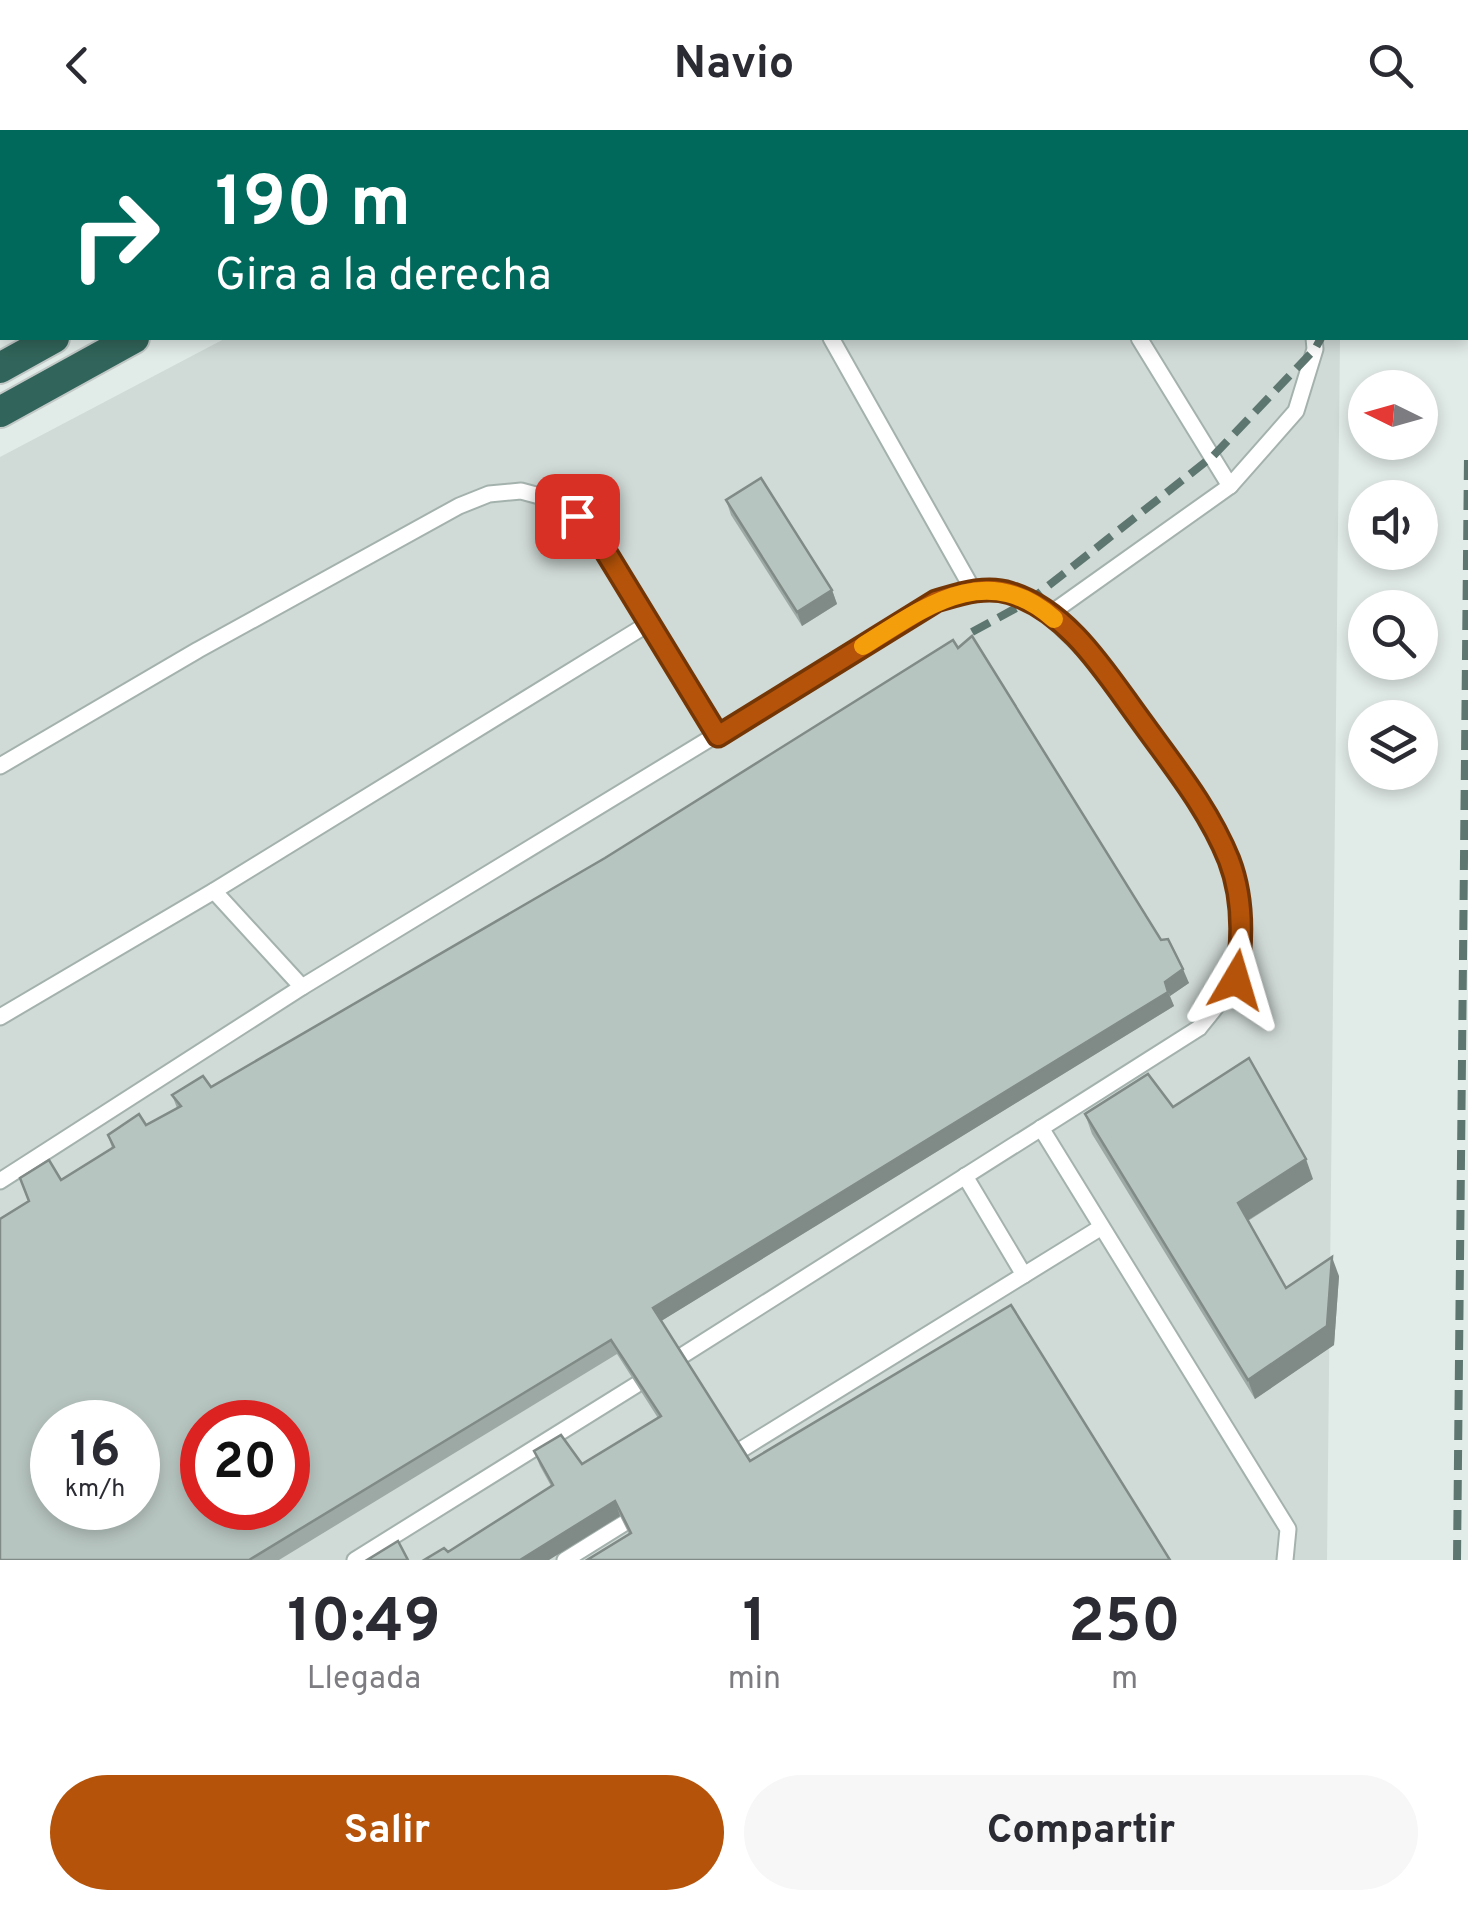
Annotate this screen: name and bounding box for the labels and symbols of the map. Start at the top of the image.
north arrow [1348,370,1438,460]
pin [535,474,620,559]
position arrow [1184,928,1288,1032]
speed limit sign: 20 [180,1400,310,1530]

